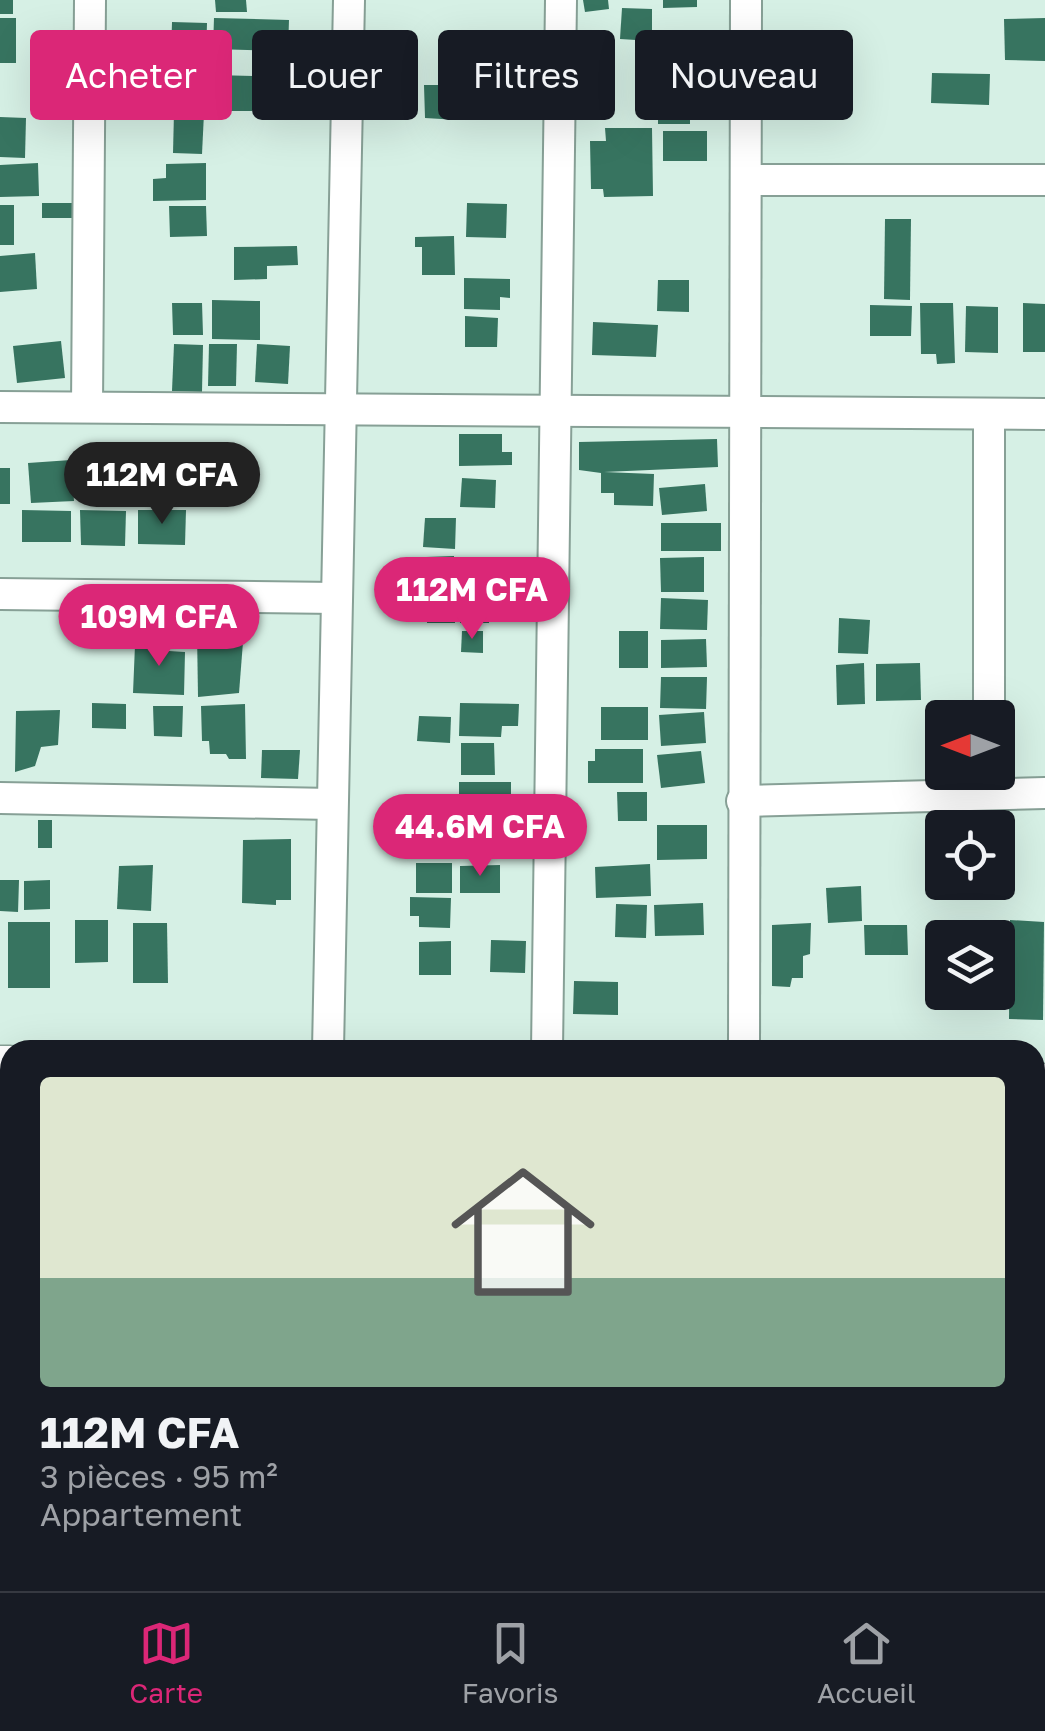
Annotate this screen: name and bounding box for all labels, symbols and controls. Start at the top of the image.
chip: Acheter [30,30,232,120]
chip: Louer [252,30,418,120]
chip: Filtres [438,30,615,120]
chip: Nouveau [635,30,853,120]
pin: 112M CFA [59,442,265,527]
text: 112M CFA [86,455,238,493]
pin: 112M CFA [369,557,575,642]
text: 112M CFA [396,570,548,608]
pin: 109M CFA [56,584,262,669]
text: 109M CFA [81,597,237,635]
north arrow [925,700,1015,790]
map controls [925,700,1015,1010]
pin: 44.6M CFA [366,794,594,879]
text: 44.6M CFA [395,807,565,845]
button: locate [925,810,1015,900]
button: layers [925,920,1015,1010]
icon: home [433,1142,613,1322]
text: 112M CFA [40,1407,239,1457]
text: 3 pièces · 95 m² [40,1457,278,1495]
text: Appartement [40,1495,242,1533]
tab: Carte [129,1616,203,1709]
tab: Favoris [462,1616,558,1709]
tab: Accueil [817,1616,916,1709]

